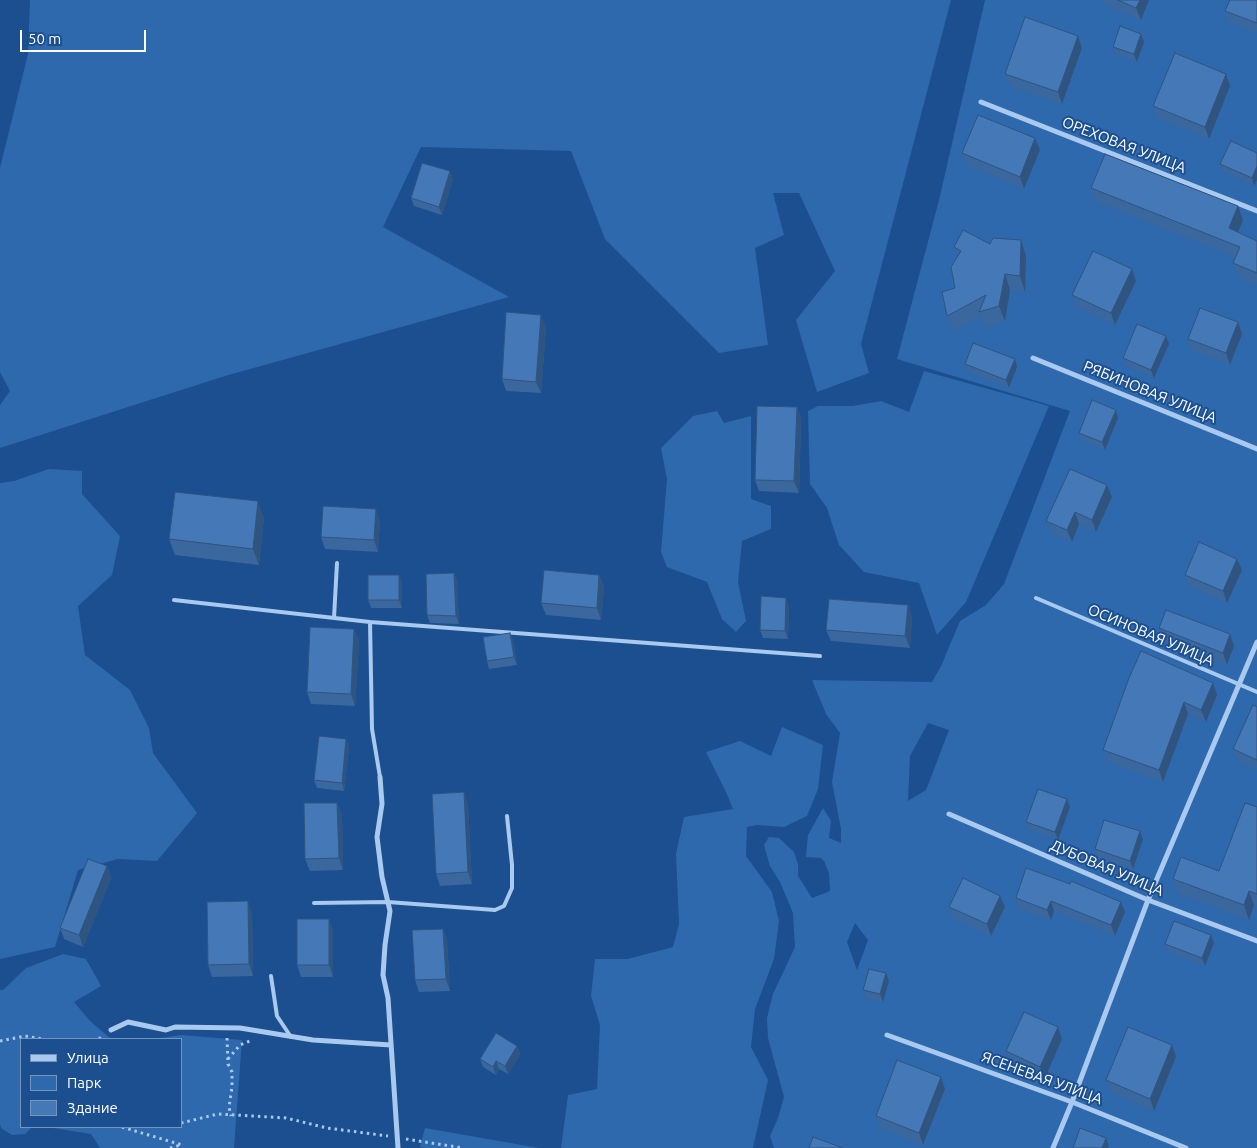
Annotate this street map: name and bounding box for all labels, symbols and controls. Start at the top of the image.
scale bar [22,20,149,52]
text: 50 m [28,30,61,47]
street label: ОРЕХОВАЯ УЛИЦА [1059,113,1189,177]
street label: РЯБИНОВАЯ УЛИЦА [1081,357,1219,427]
street label: ОСИНОВАЯ УЛИЦА [1085,600,1217,670]
street label: ДУБОВАЯ УЛИЦА [1048,836,1166,900]
legend [20,1038,182,1128]
street label: ЯСЕНЕВАЯ УЛИЦА [979,1048,1105,1108]
text: Улица [67,1049,109,1066]
text: Парк [67,1074,102,1091]
text: Здание [67,1099,118,1116]

